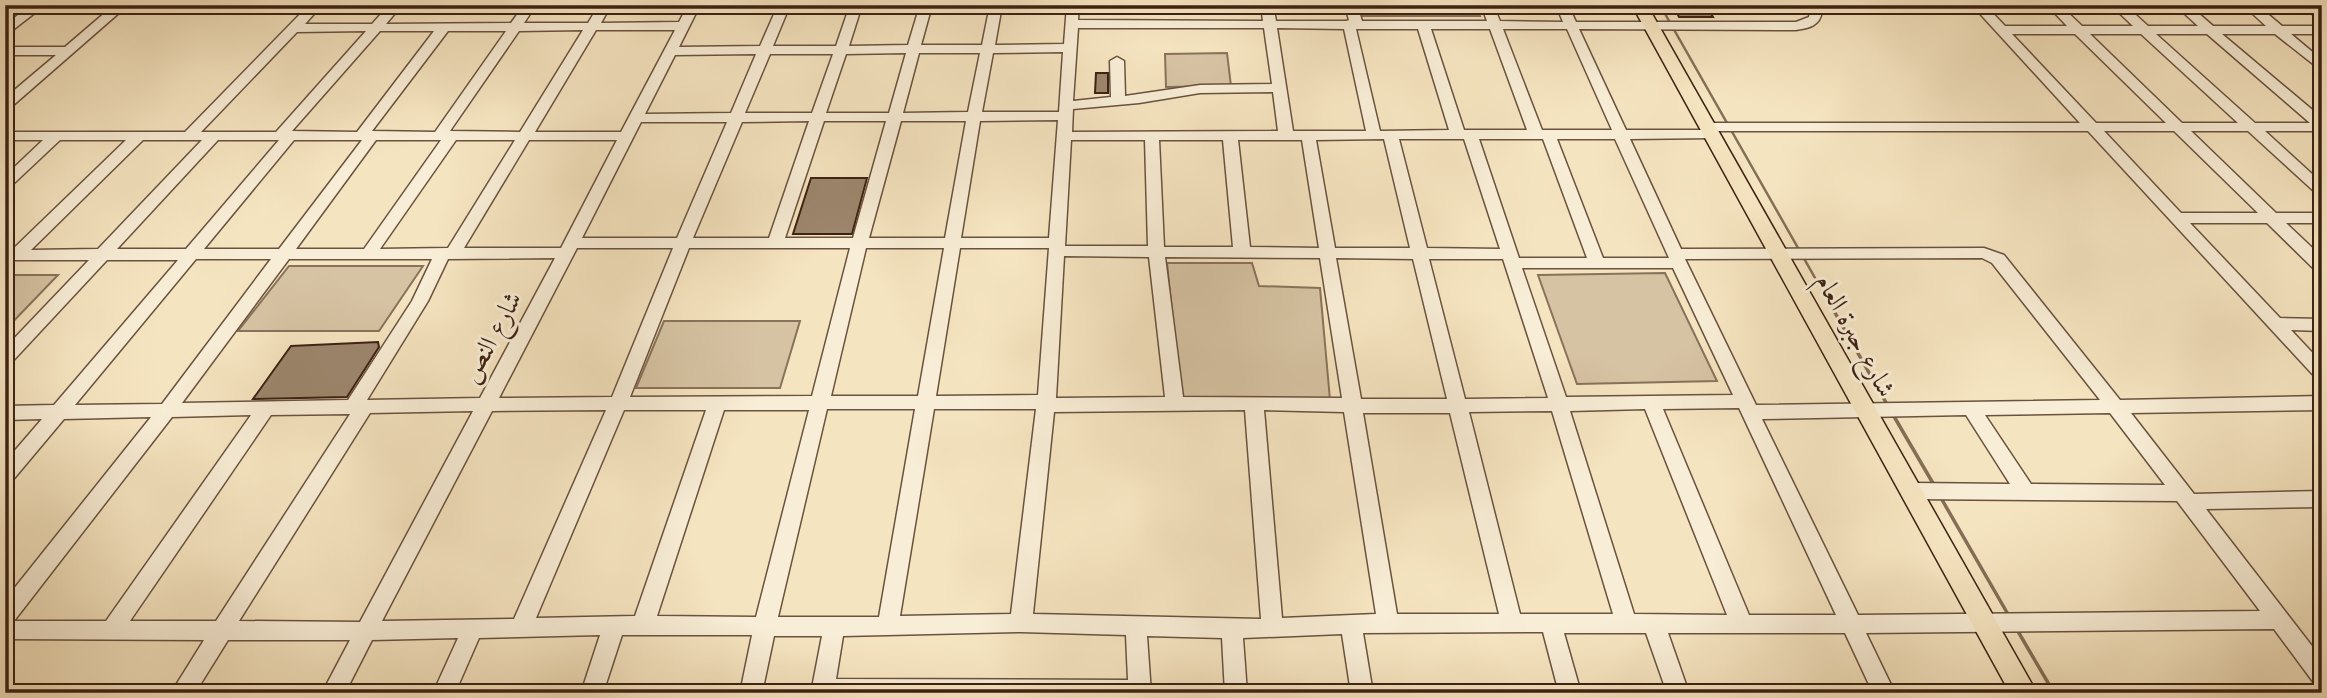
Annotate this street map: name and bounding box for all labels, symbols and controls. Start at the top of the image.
street label: شارع جبرة العام [1803,267,1904,406]
street label: شارع النص [453,285,534,391]

